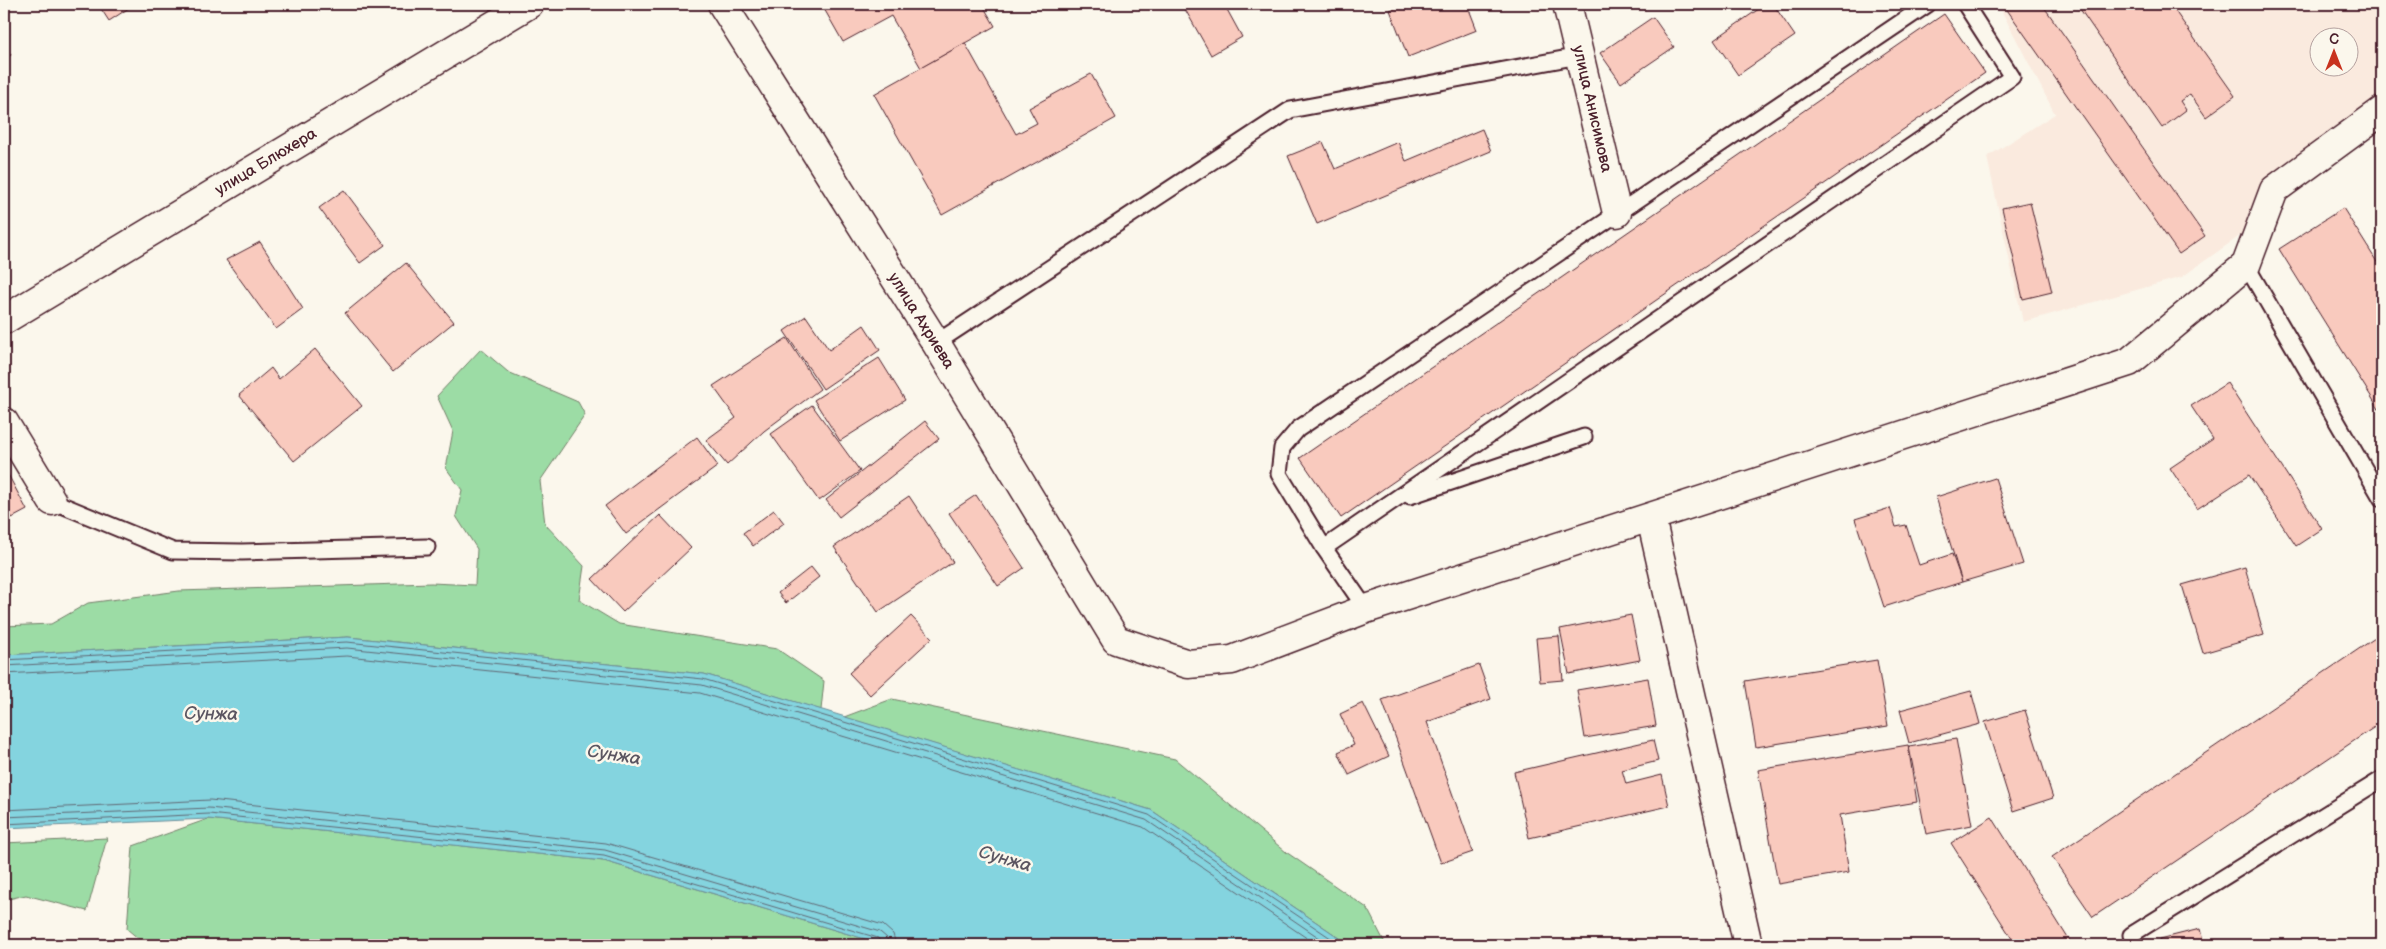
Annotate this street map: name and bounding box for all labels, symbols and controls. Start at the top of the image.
north arrow [2308,28,2358,78]
text: С [2329,31,2339,48]
street label: улица Анисимова [1568,44,1616,175]
street label: улица Блюхера [212,124,321,200]
street label: улица Ахриева [884,269,959,373]
water label: Сунжа [184,703,238,725]
water label: Сунжа [586,740,642,770]
water label: Сунжа [976,841,1034,877]

